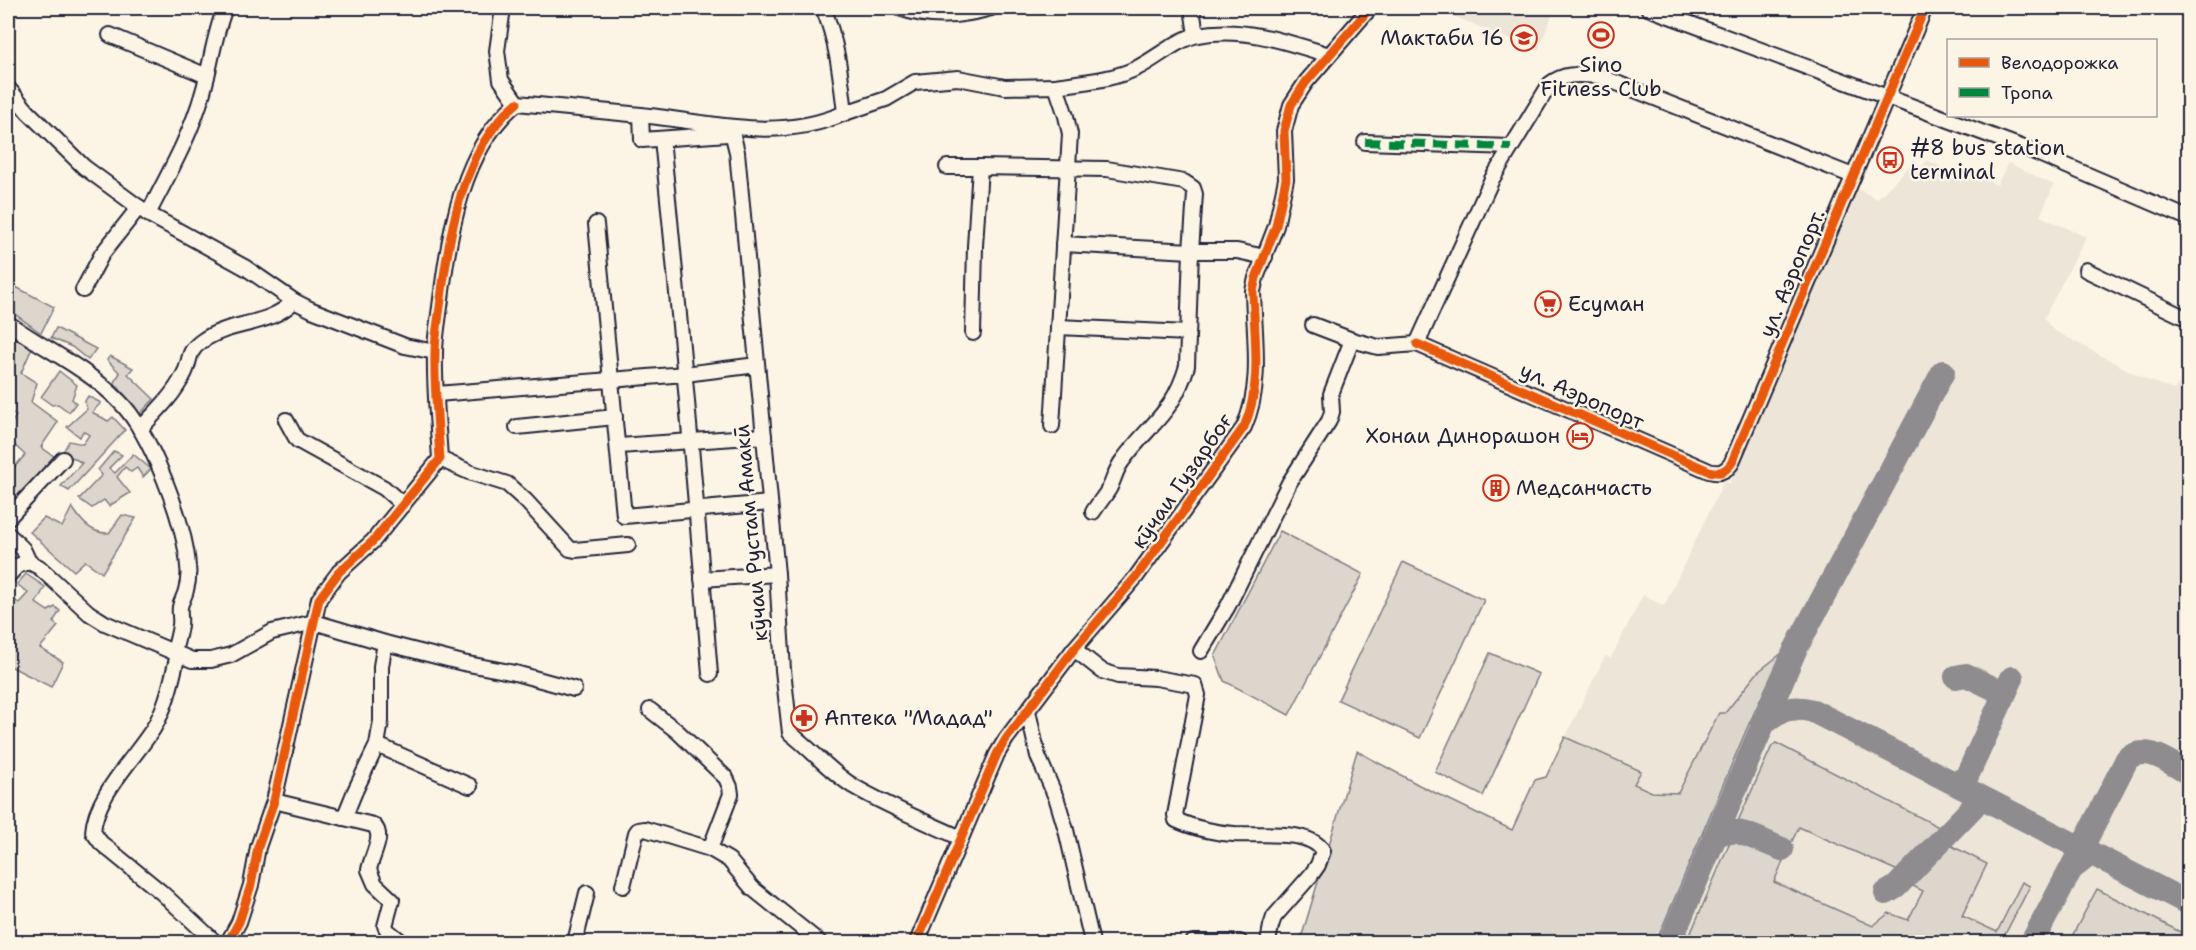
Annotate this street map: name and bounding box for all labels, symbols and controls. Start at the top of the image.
sports icon: Sino Fitness Club [1586,20,1616,50]
school or university icon: Мактаби 16 [1509,23,1539,53]
place label: Мактаби 16 [1380,24,1504,52]
legend [1947,39,2157,117]
place label: Sino Fitness Club [1540,51,1662,103]
text: Велодорожка [2001,51,2119,75]
text: Тропа [2001,81,2053,105]
place label: #8 bus station terminal [1910,134,2065,186]
bus stop icon: #8 bus station terminal [1875,145,1905,175]
street label: ул. Аэропорт. [1752,205,1832,341]
supermarket icon: Есуман [1533,289,1563,319]
place label: Есуман [1568,290,1645,318]
street label: ул. Аэропорт [1515,356,1649,436]
street label: кӯчаи Гузарбоғ [1125,408,1239,554]
hotel icon: Хонаи Динорашон [1565,421,1595,451]
place label: Хонаи Динорашон [1366,422,1560,450]
street label: кӯчаи Рустам Амакӣ [728,423,774,643]
building icon: Медсанчасть [1481,473,1511,503]
place label: Медсанчасть [1516,474,1652,502]
pharmacy icon: Аптека "Мадад" [789,703,819,733]
place label: Аптека "Мадад" [824,704,993,732]

